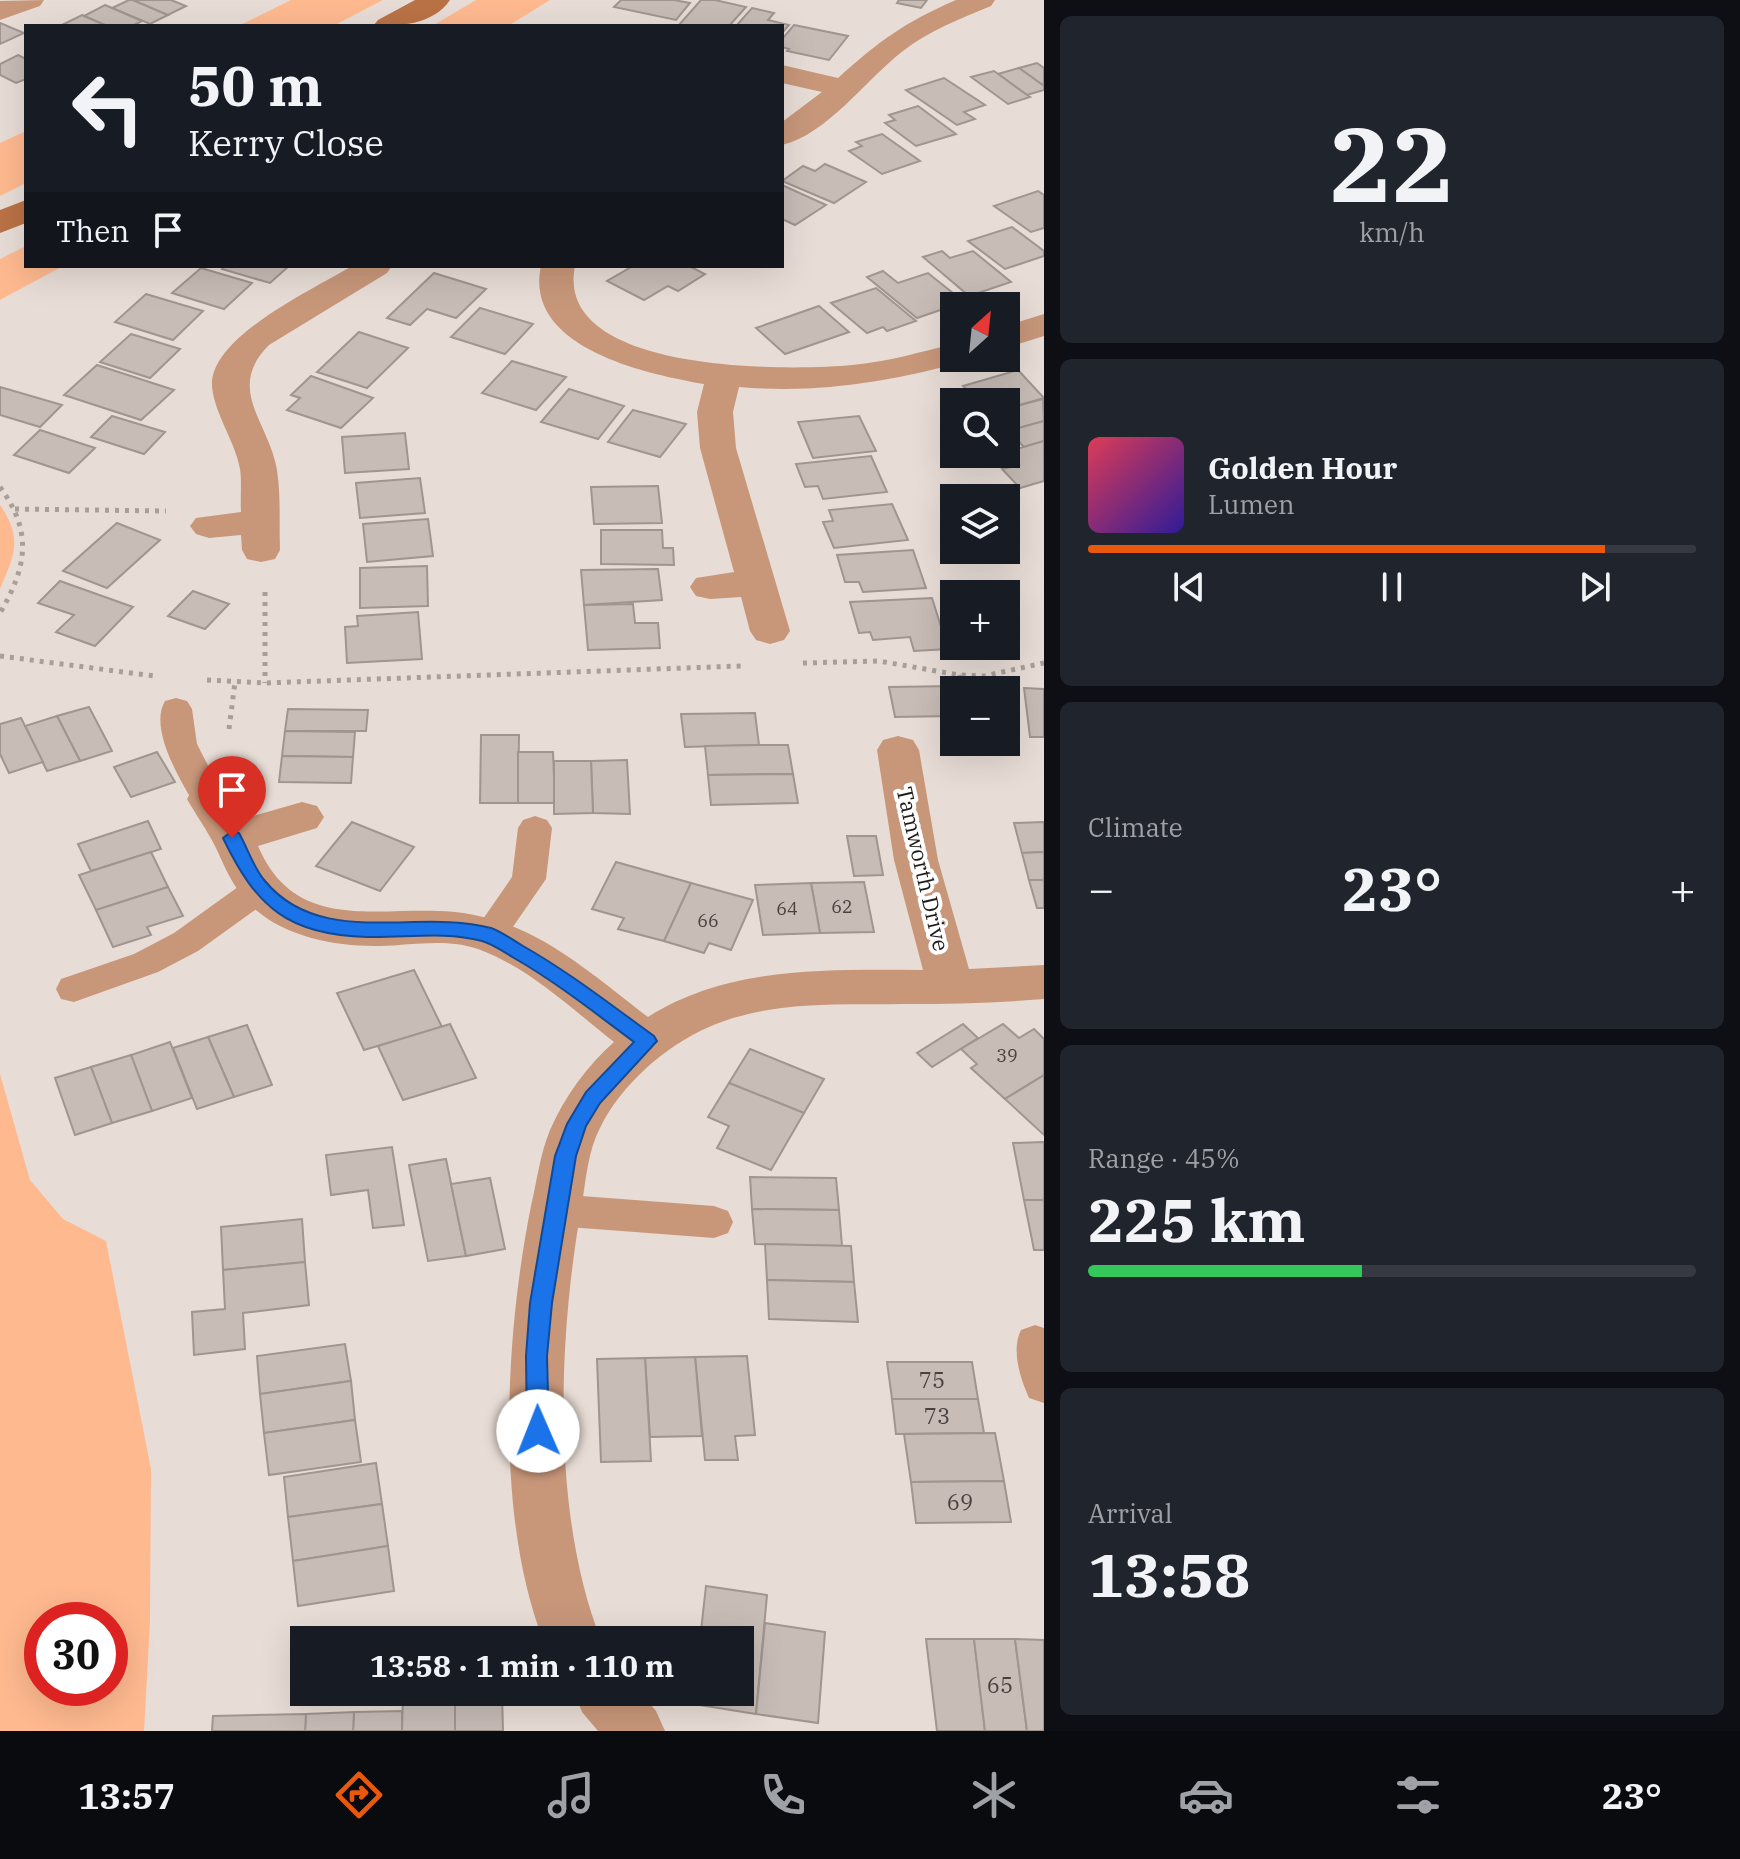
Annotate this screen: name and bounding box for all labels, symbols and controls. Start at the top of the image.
text: 50 m [188,49,323,121]
icon: left [56,56,160,160]
text: 22 [1330,95,1454,231]
text: Kerry Close [188,119,384,166]
icon: arrive [146,208,190,252]
text: Then [56,211,130,250]
text: km/h [1359,215,1425,249]
north arrow [940,292,1020,372]
map controls [940,292,1020,756]
button: search [940,388,1020,468]
text: Golden Hour [1208,448,1397,487]
button: layers [940,484,1020,564]
text: Lumen [1208,487,1295,521]
icon: previous [1167,565,1211,609]
icon: pause [1370,565,1414,609]
icon: next [1573,565,1617,609]
button: + [940,580,1020,660]
button: − [940,676,1020,756]
pin [198,756,266,838]
icon: arrive [210,768,254,812]
street label: Tamworth Drive [890,784,956,954]
text: Climate [1088,810,1183,844]
text: 23° [1342,849,1442,928]
text: − [1088,860,1114,917]
text: + [1670,860,1696,917]
house number: 62 [831,895,853,918]
house number: 64 [776,897,798,920]
house number: 66 [697,909,719,932]
house number: 39 [996,1044,1018,1067]
text: Range · 45% [1088,1141,1240,1175]
text: 225 km [1088,1180,1306,1259]
house number: 75 [919,1365,945,1394]
position arrow [496,1389,580,1473]
house number: 73 [924,1401,950,1430]
house number: 69 [947,1487,973,1516]
text: Arrival [1088,1496,1173,1530]
text: 13:58 [1088,1535,1250,1614]
speed limit sign: 30 [24,1602,128,1706]
text: 13:58 · 1 min · 110 m [370,1646,674,1685]
house number: 65 [987,1670,1013,1699]
icon: directions [331,1767,387,1823]
icon: music [543,1767,599,1823]
icon: phone [755,1767,811,1823]
icon: climate [966,1767,1022,1823]
icon: car [1178,1767,1234,1823]
icon: filters [1390,1767,1446,1823]
text: 13:57 [78,1772,175,1819]
text: 23° [1602,1772,1662,1819]

